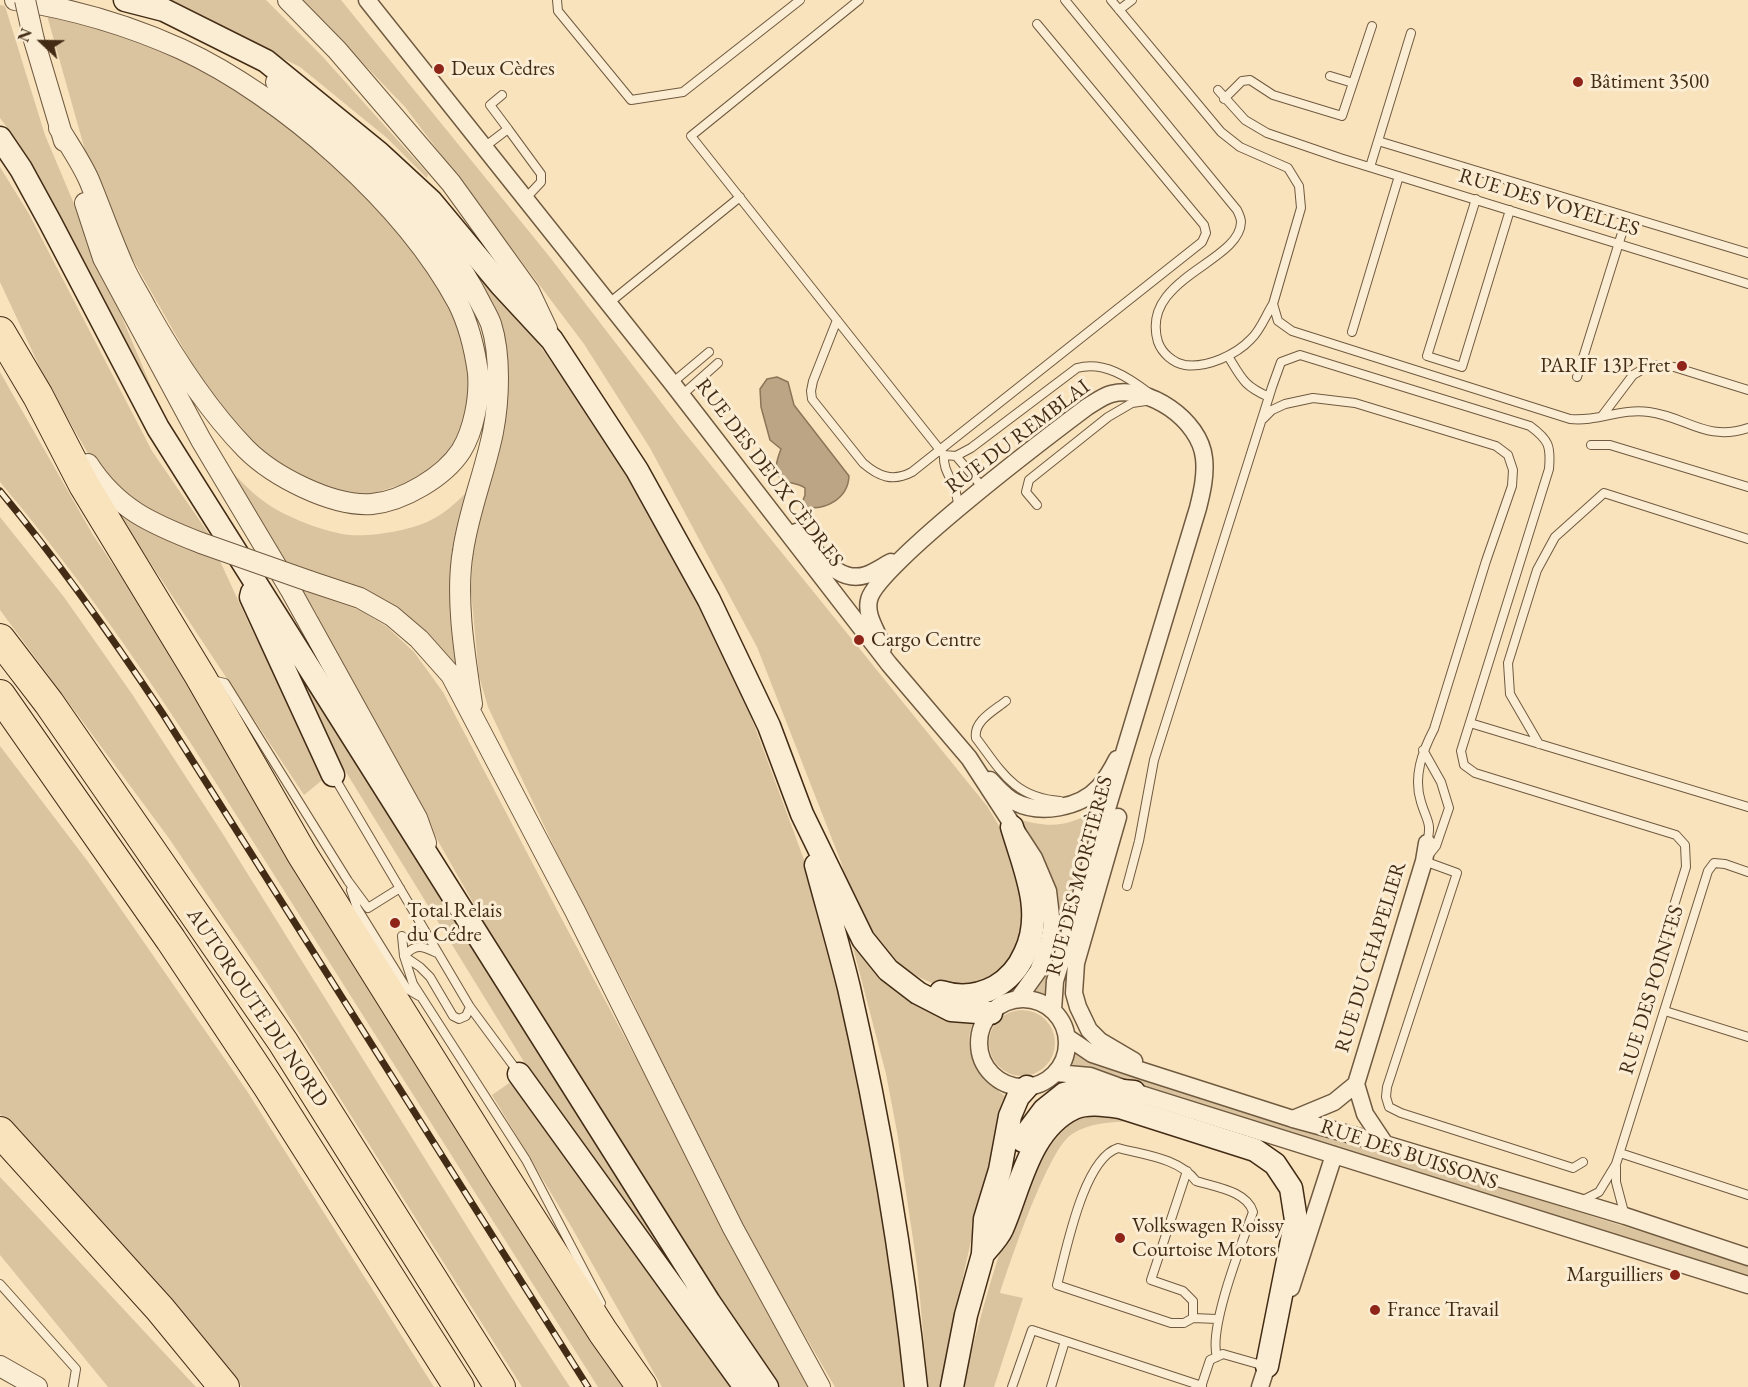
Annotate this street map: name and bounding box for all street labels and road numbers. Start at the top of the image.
street label: RUE DES VOYELLES [1456,164,1642,242]
street label: RUE DES DEUX CÈDRES [690,374,848,572]
street label: RUE DU REMBLAI [941,375,1095,499]
street label: RUE DES MORTIÈRES [1041,773,1119,979]
street label: RUE DU CHAPELIER [1330,859,1412,1055]
street label: AUTOROUTE DU NORD [181,903,333,1113]
street label: RUE DES POINTES [1614,903,1690,1077]
street label: RUE DES BUISSONS [1317,1114,1501,1196]

